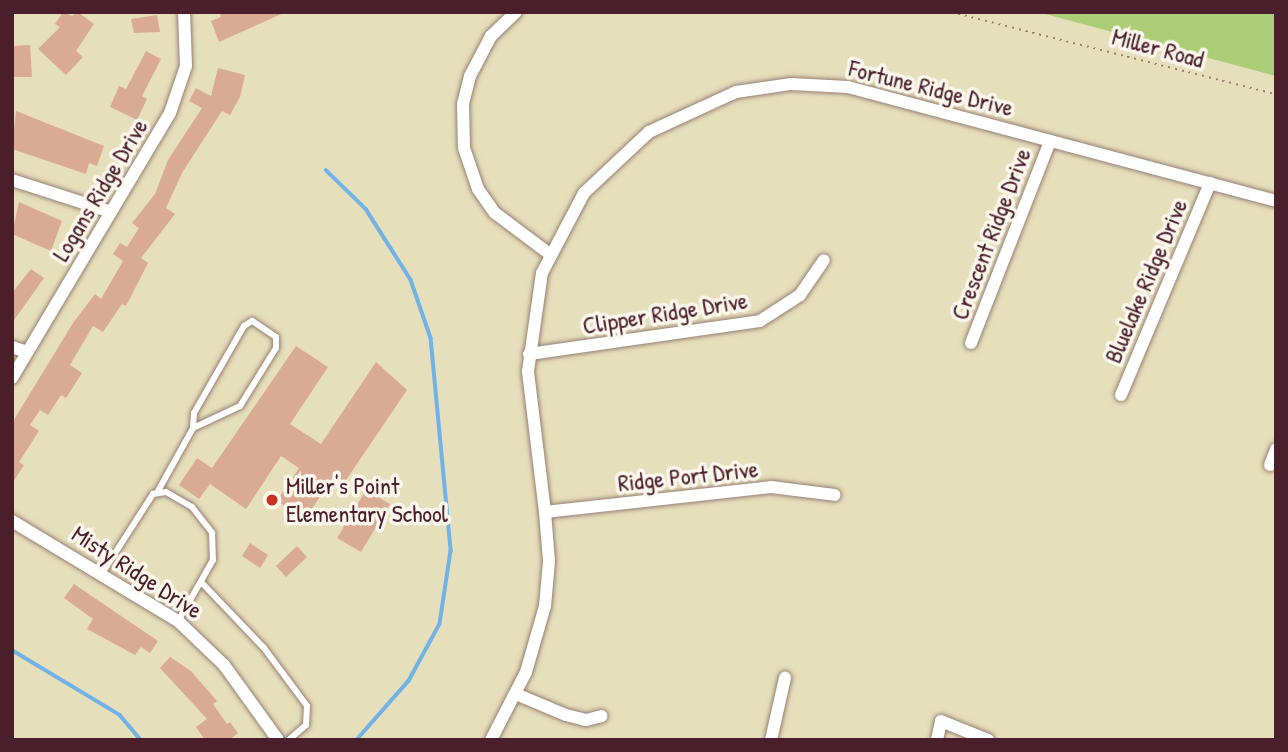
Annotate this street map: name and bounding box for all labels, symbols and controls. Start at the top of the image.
street label: Miller Road [1109,22,1207,74]
street label: Fortune Ridge Drive [846,54,1016,122]
street label: Logans Ridge Drive [46,114,154,266]
street label: Crescent Ridge Drive [945,144,1037,324]
street label: Bluelake Ridge Drive [1099,195,1193,367]
street label: Clipper Ridge Drive [581,286,749,340]
street label: Ridge Port Drive [616,454,760,498]
place label: Miller's Point Elementary School [286,472,448,528]
marker: Miller's Point Elementary School [264,492,280,508]
street label: Misty Ridge Drive [67,519,207,625]

